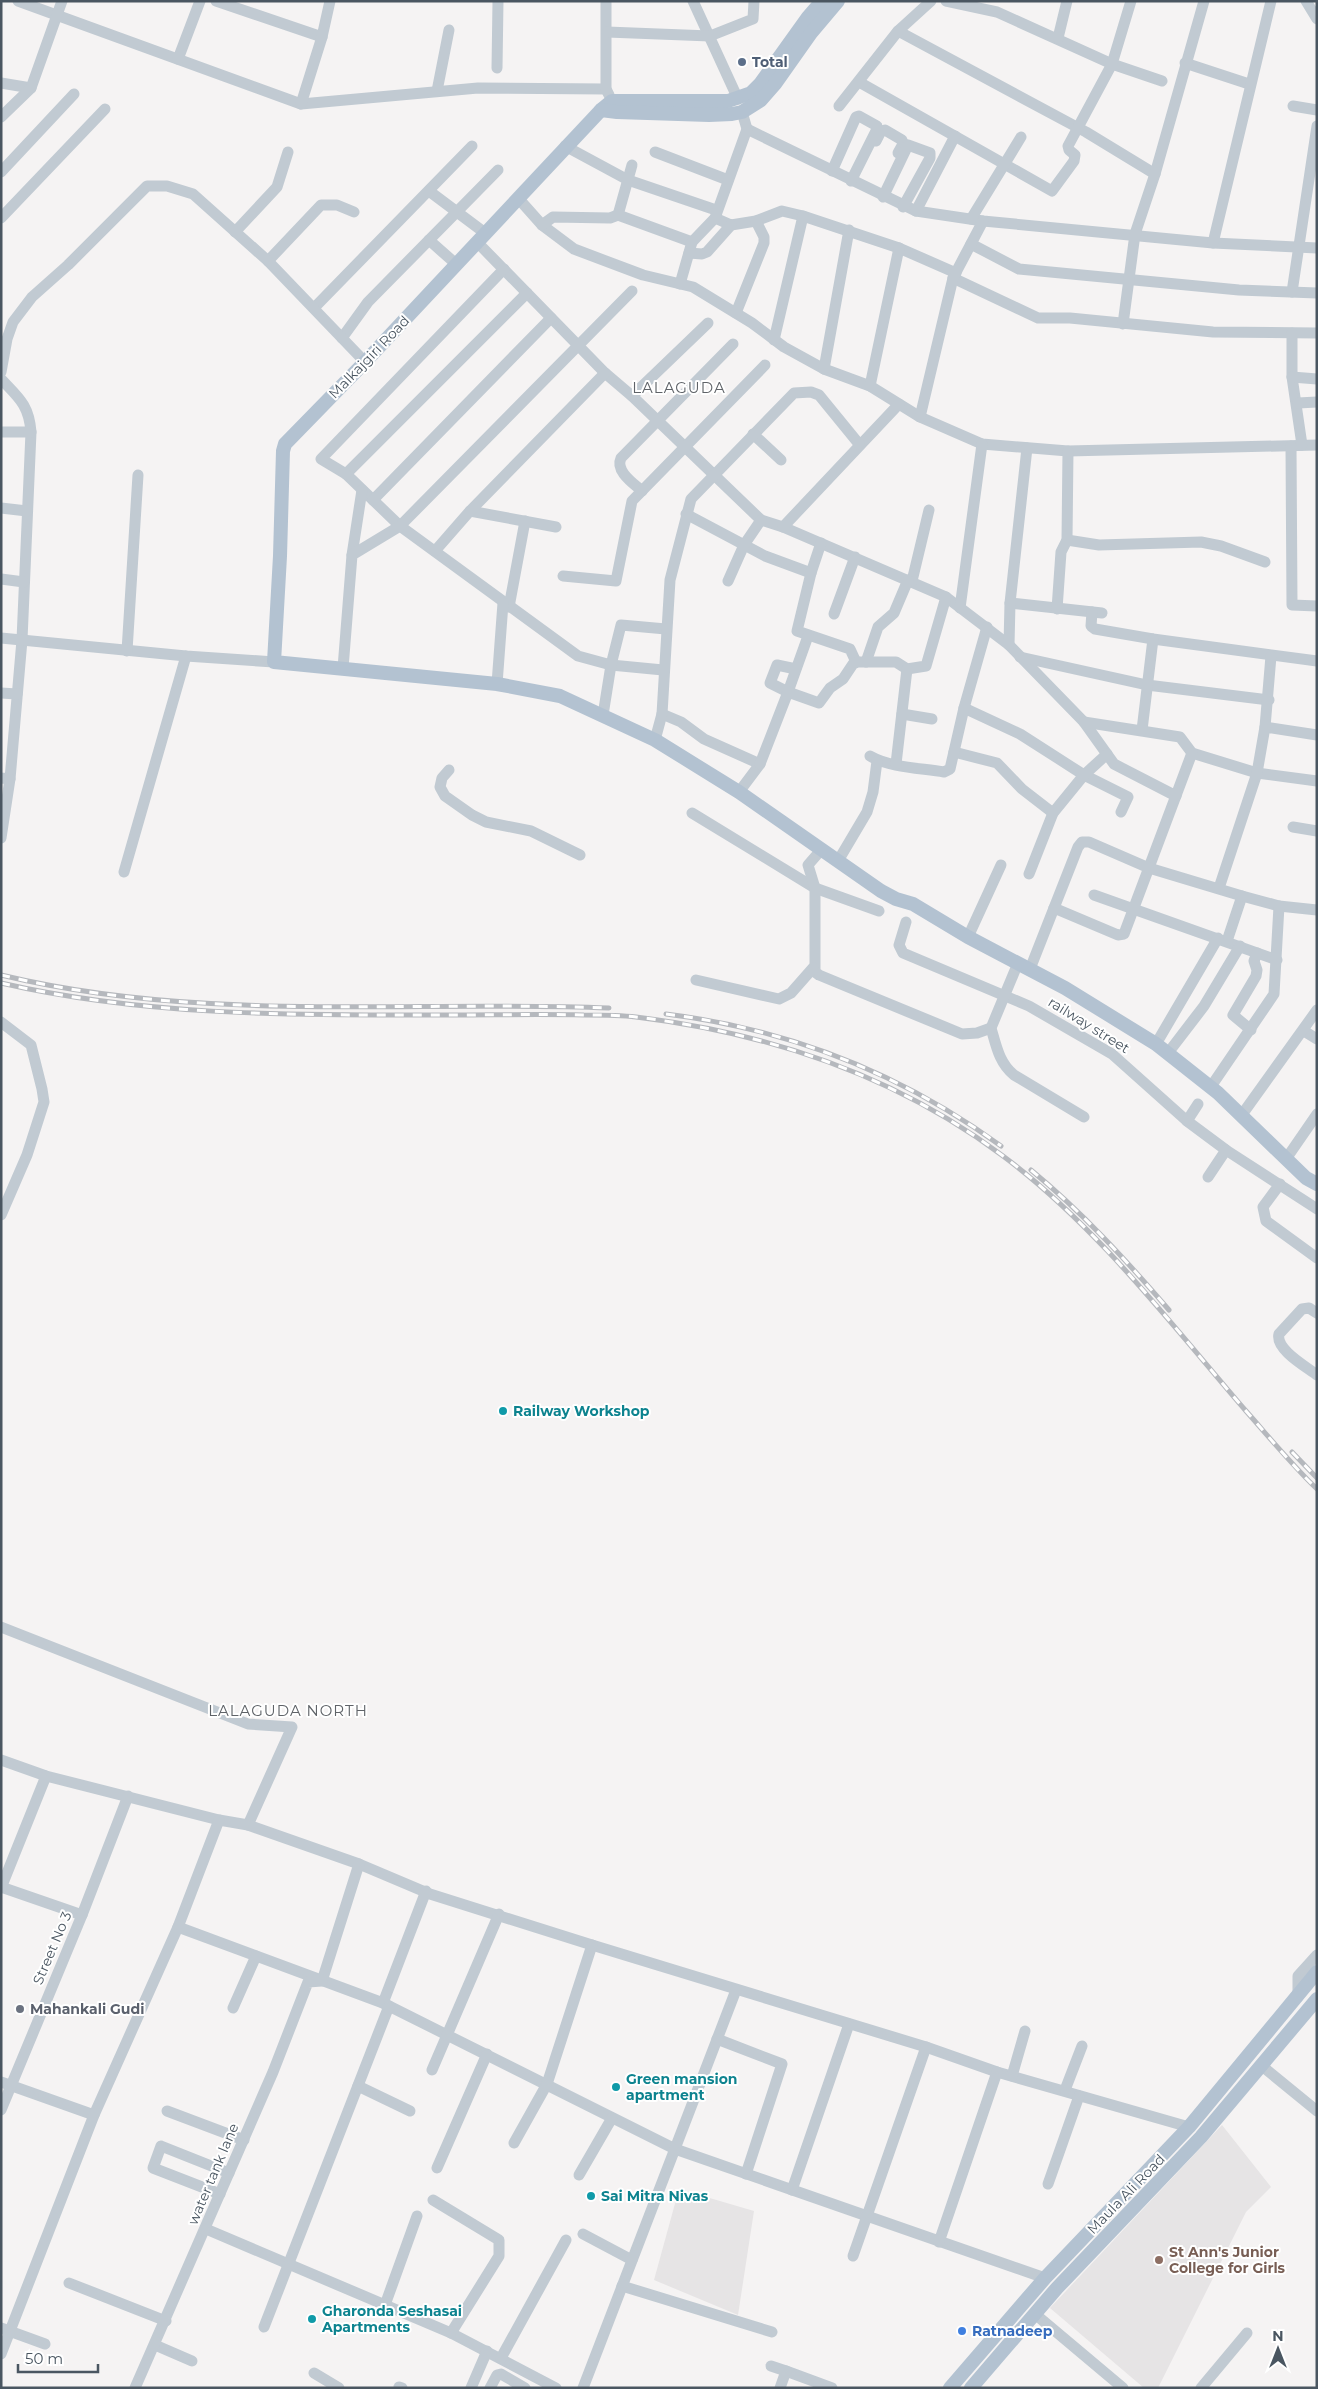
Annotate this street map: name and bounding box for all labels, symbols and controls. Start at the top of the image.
place label: Total [752,53,788,71]
marker: Total [736,56,748,68]
street label: Malkajgiri Road [325,312,413,402]
district label: LALAGUDA [632,378,726,397]
street label: railway street [1045,993,1133,1057]
place label: Railway Workshop [513,1402,650,1420]
marker: Railway Workshop [497,1405,509,1417]
district label: LALAGUDA NORTH [208,1701,368,1720]
street label: Street No 3 [29,1909,76,1987]
place label: Mahankali Gudi [30,2000,144,2018]
marker: Mahankali Gudi [14,2003,26,2015]
place label: Green mansion apartment [626,2070,738,2104]
marker: Green mansion apartment [610,2081,622,2093]
street label: water tank lane [184,2121,242,2227]
street label: Maula Ali Road [1083,2150,1169,2238]
place label: Sai Mitra Nivas [601,2187,709,2205]
marker: Sai Mitra Nivas [585,2190,597,2202]
place label: St Ann's Junior College for Girls [1169,2243,1286,2277]
marker: St Ann's Junior College for Girls [1153,2254,1165,2266]
place label: Gharonda Seshasai Apartments [321,2302,462,2336]
marker: Gharonda Seshasai Apartments [306,2313,318,2325]
place label: Ratnadeep [972,2322,1053,2340]
north arrow [1253,2324,1303,2374]
marker: Ratnadeep [956,2325,968,2337]
text: N [1272,2327,1284,2345]
scale bar [18,2342,98,2374]
text: 50 m [25,2349,63,2368]

